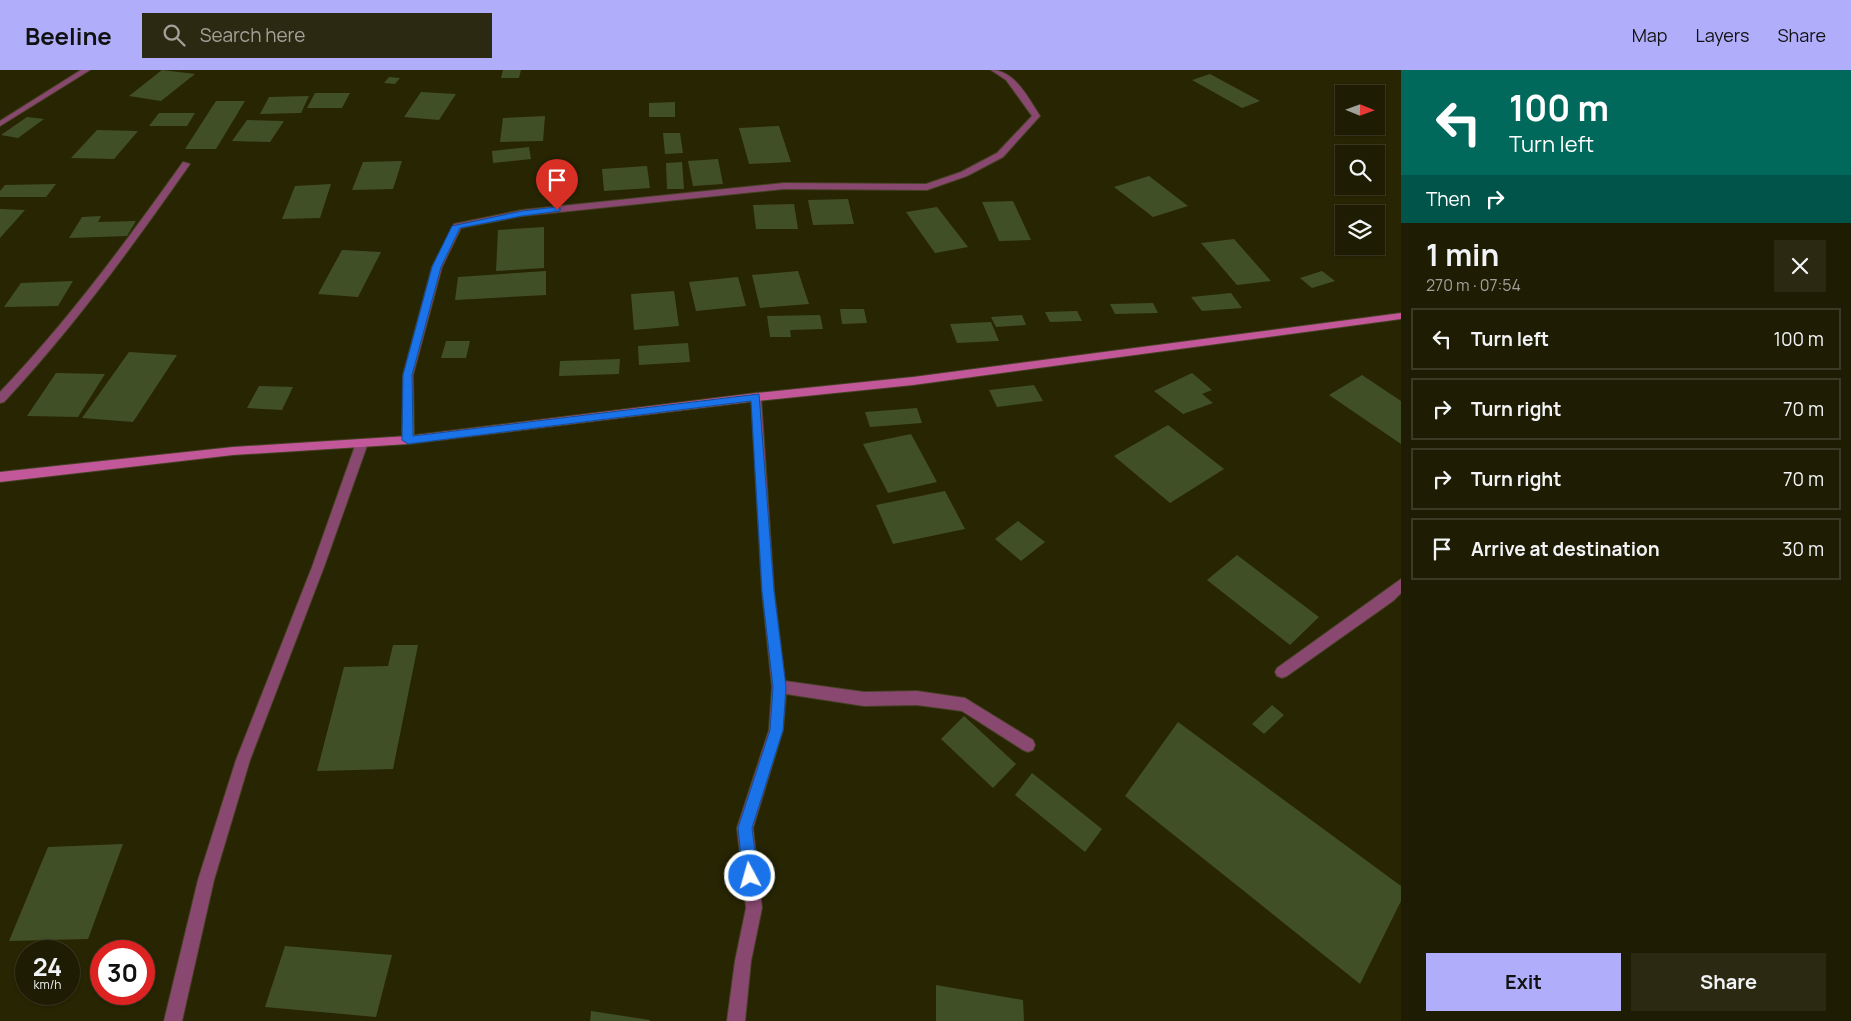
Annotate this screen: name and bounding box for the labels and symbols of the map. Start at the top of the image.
north arrow [1335,85,1385,135]
pin [536,159,578,210]
position arrow [723,849,775,901]
speed limit sign: 30 [90,940,155,1005]

